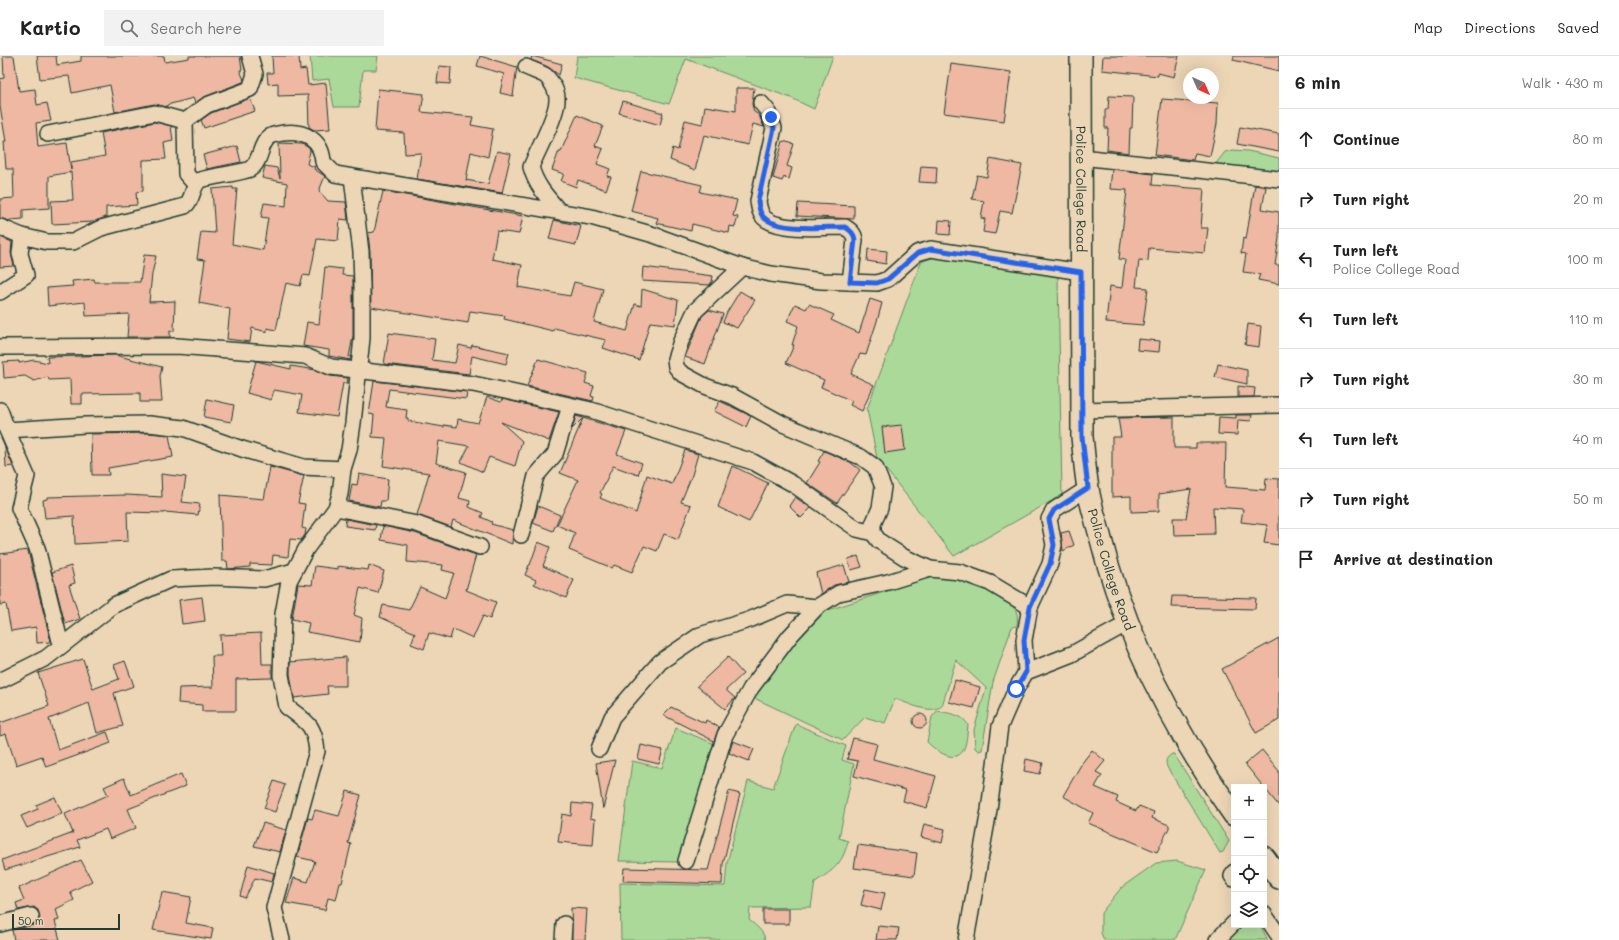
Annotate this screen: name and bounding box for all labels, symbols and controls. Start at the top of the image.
search box [104,10,384,46]
text: Kartio [20,15,80,40]
icon: search [118,17,140,39]
text: Search here [150,18,242,38]
text: Map [1414,18,1442,37]
text: Directions [1464,18,1535,37]
text: Saved [1557,18,1599,37]
north arrow [1183,68,1219,104]
text: 6 min [1295,71,1340,93]
text: Walk · 430 m [1522,74,1603,91]
route end [762,108,780,126]
street label: Police College Road [1073,126,1091,252]
icon: ahead [1295,128,1317,150]
text: Continue [1333,129,1400,149]
text: 80 m [1573,130,1603,147]
icon: right [1295,188,1317,210]
text: Turn right [1333,189,1410,209]
text: 20 m [1573,190,1603,207]
text: Turn left [1333,240,1398,260]
icon: left [1295,248,1317,270]
text: 100 m [1567,250,1603,267]
text: Police College Road [1333,260,1459,277]
icon: left [1295,308,1317,330]
text: Turn left [1333,309,1398,329]
text: 110 m [1569,310,1603,327]
icon: right [1295,368,1317,390]
text: Turn right [1333,369,1410,389]
text: 30 m [1573,370,1603,387]
icon: left [1295,428,1317,450]
text: Turn left [1333,429,1398,449]
text: 40 m [1573,430,1603,447]
icon: right [1295,488,1317,510]
text: Turn right [1333,489,1410,509]
text: 50 m [1573,490,1603,507]
street label: Police College Road [1085,506,1139,632]
icon: arrive [1295,548,1317,570]
text: Arrive at destination [1333,549,1493,569]
route start [1007,680,1025,698]
map controls [1231,784,1267,928]
button: + [1231,784,1267,820]
button: − [1231,820,1267,856]
button: locate [1231,856,1267,892]
button: layers [1231,892,1267,928]
scale bar [12,912,120,931]
text: 50 m [18,913,44,928]

